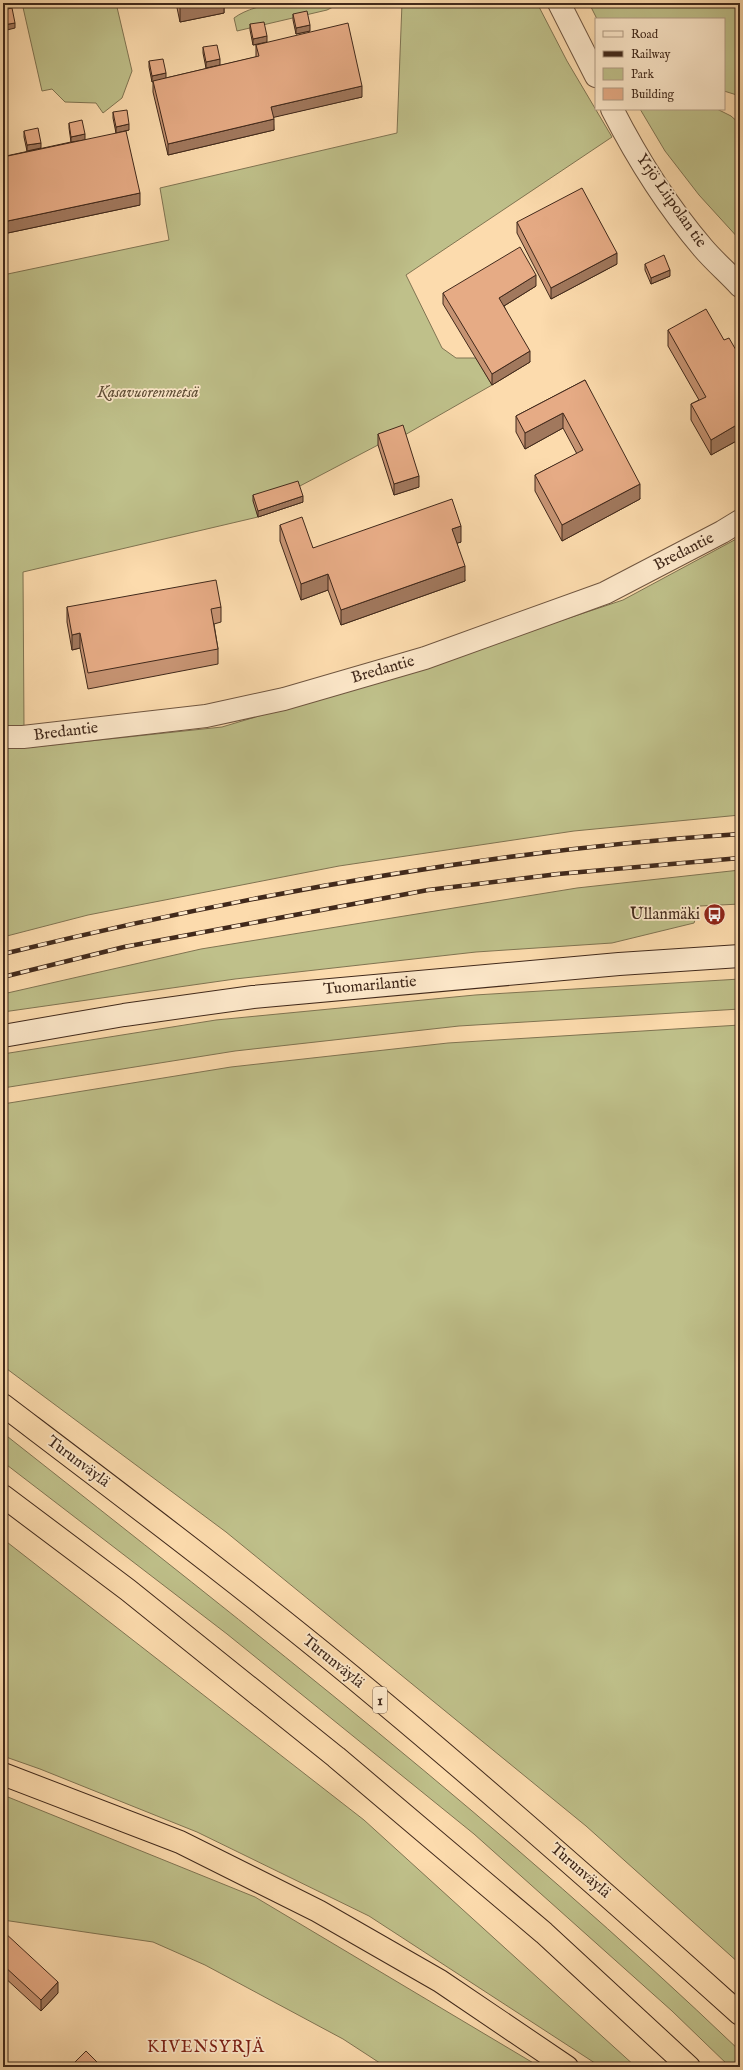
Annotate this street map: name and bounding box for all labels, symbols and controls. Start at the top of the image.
legend [595,18,725,110]
text: Road [631,27,659,42]
text: Railway [631,47,670,62]
text: Park [631,67,654,82]
text: Building [631,87,675,102]
street label: Yrjö Liipolan tie [631,150,711,252]
park label: Kasavuorenmetsä [96,383,200,403]
street label: Bredantie [651,528,717,576]
street label: Bredantie [349,651,417,689]
street label: Bredantie [33,718,99,746]
bus stop icon: Ullanmäki [702,902,728,928]
place label: Ullanmäki [630,905,700,925]
street label: Tuomarilantie [323,972,417,1000]
street label: Turunväylä [42,1432,114,1492]
street label: Turunväylä [298,1631,368,1693]
road number: 1 [373,1687,387,1713]
street label: Turunväylä [546,1839,615,1903]
district label: KIVENSYRJÄ [147,2037,265,2058]

